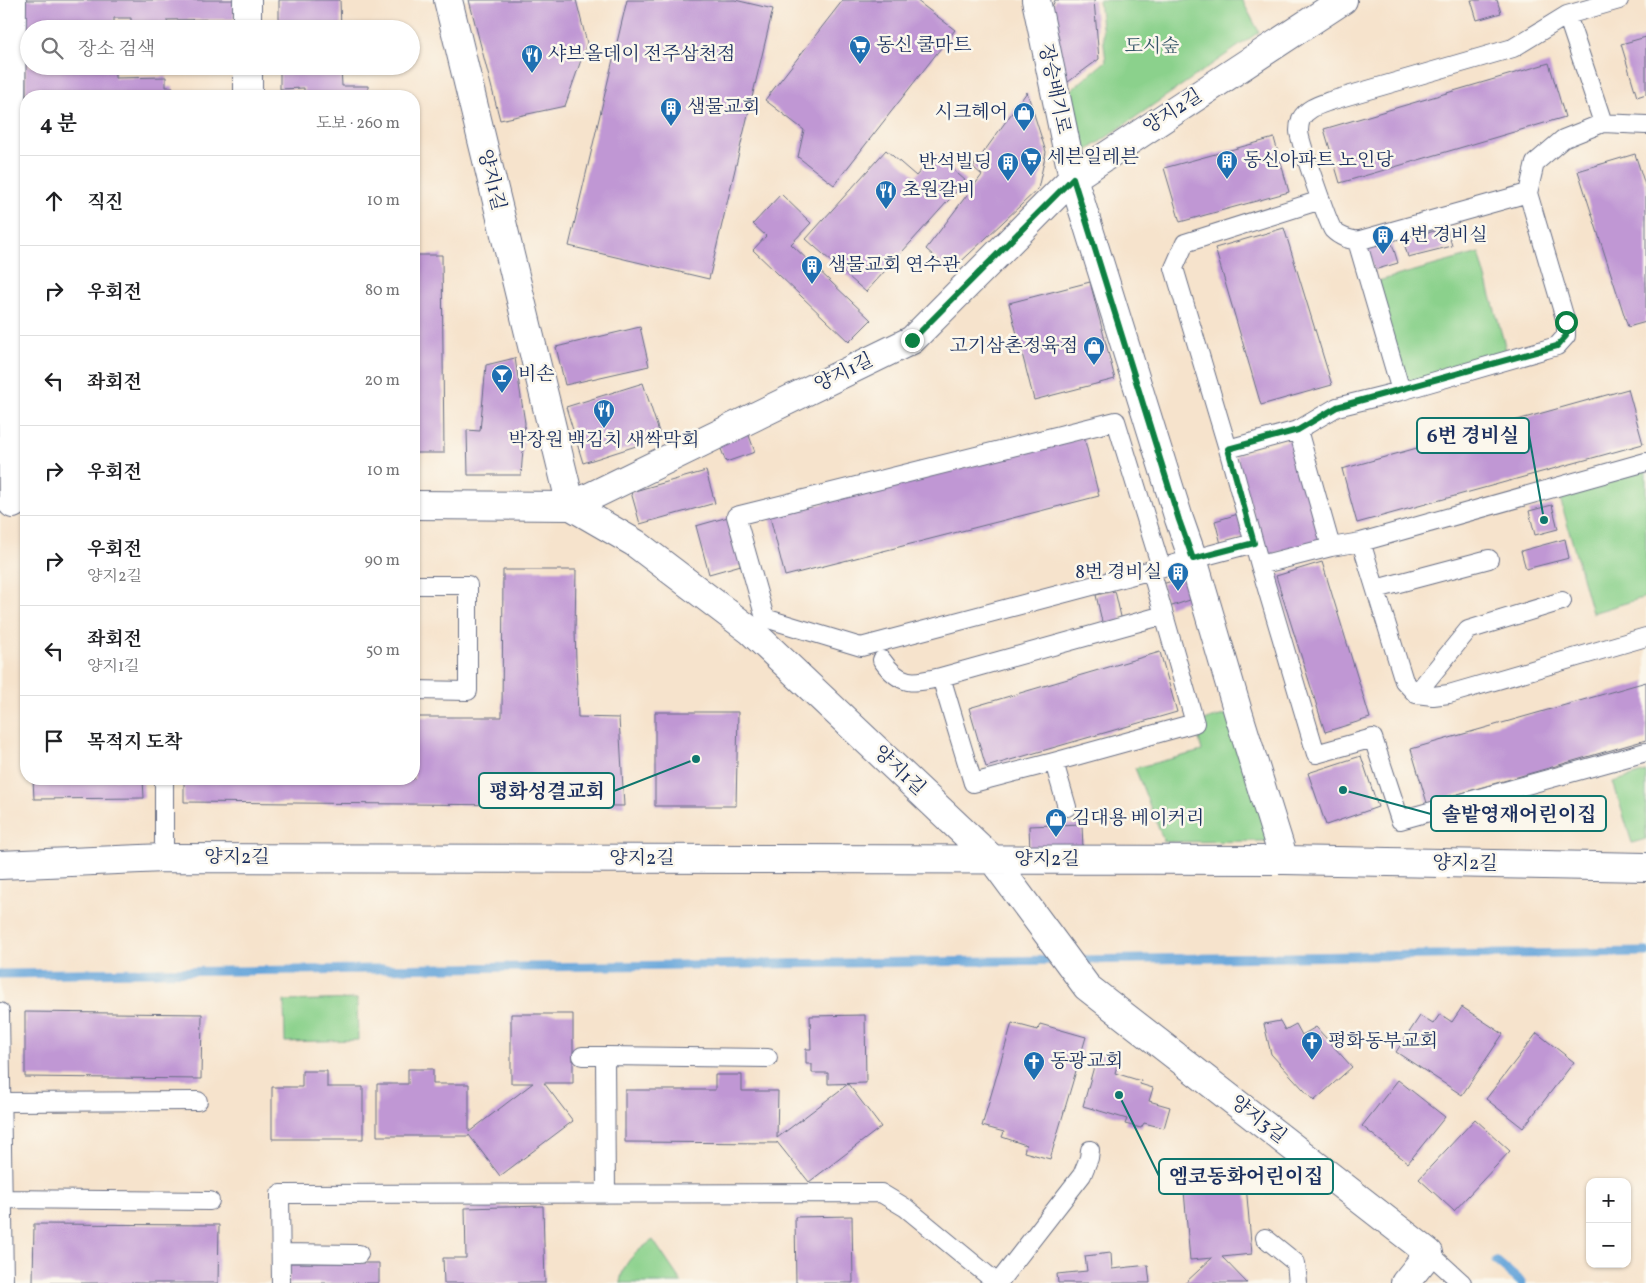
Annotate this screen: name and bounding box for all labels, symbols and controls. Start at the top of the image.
search box [20,20,420,75]
place label: 동신 쿨마트 [876,33,972,59]
icon: search [38,34,66,62]
supermarket icon: 동신 쿨마트 [848,34,872,65]
park label: 도시숲 [1124,34,1180,60]
text: 장소 검색 [78,37,155,63]
street label: 장승배기로 [1032,41,1076,137]
place label: 샤브올데이 전주삼천점 [548,42,735,68]
restaurant icon: 샤브올데이 전주삼천점 [520,43,544,74]
street label: 양지2길 [1139,83,1207,141]
place label: 샘물교회 [687,95,760,121]
building icon: 샘물교회 [659,96,683,127]
place label: 시크헤어 [935,100,1008,126]
shop icon: 시크헤어 [1012,101,1036,132]
text: 4 분 [40,110,77,139]
text: 도보 · 260 m [316,113,400,135]
place label: 세븐일레븐 [1047,145,1139,171]
supermarket icon: 세븐일레븐 [1019,146,1043,177]
street label: 양지1길 [471,147,511,213]
place label: 동신아파트 노인당 [1243,148,1394,174]
building icon: 동신아파트 노인당 [1215,149,1239,180]
place label: 반석빌딩 [919,150,992,176]
building icon: 반석빌딩 [996,151,1020,182]
place label: 초원갈비 [902,178,975,204]
restaurant icon: 초원갈비 [874,179,898,210]
icon: ahead [40,187,68,215]
text: 직진 [87,190,124,216]
text: 10 m [367,190,400,212]
place label: 4번 경비실 [1399,223,1488,249]
building icon: 4번 경비실 [1371,224,1395,255]
place label: 샘물교회 연수관 [828,253,961,279]
building icon: 샘물교회 연수관 [800,254,824,285]
icon: right [40,277,68,305]
text: 우회전 [87,280,142,306]
text: 80 m [365,280,400,302]
route start [1555,311,1578,334]
route end [901,329,924,352]
place label: 고기삼촌정육점 [950,334,1078,360]
shop icon: 고기삼촌정육점 [1082,335,1106,366]
street label: 양지1길 [810,348,878,398]
place label: 비손 [518,362,555,388]
bar icon: 비손 [490,363,514,394]
icon: left [40,367,68,395]
text: 좌회전 [87,370,142,396]
text: 20 m [365,370,400,392]
restaurant icon: 박장원 백김치 새싹막회 [592,398,616,429]
callout: 6번 경비실 [1417,418,1529,453]
text: 6번 경비실 [1427,423,1519,451]
place label: 박장원 백김치 새싹막회 [508,428,700,454]
icon: right [40,457,68,485]
text: 우회전 [87,460,142,486]
text: 10 m [367,460,400,482]
text: 우회전 [87,537,142,563]
icon: right [40,547,68,575]
text: 90 m [364,550,400,572]
place label: 8번 경비실 [1075,560,1162,586]
building icon: 8번 경비실 [1166,561,1190,592]
text: 양지2길 [87,566,142,588]
text: 좌회전 [87,627,142,653]
icon: left [40,637,68,665]
text: 50 m [366,640,400,662]
text: 양지1길 [87,656,140,678]
icon: arrive [40,727,68,755]
text: 목적지 도착 [87,730,183,756]
street label: 양지1길 [867,740,931,802]
callout: 평화성결교회 [479,773,614,808]
text: 평화성결교회 [489,779,605,807]
callout: 솔밭영재어린이집 [1431,796,1606,831]
text: 솔밭영재어린이집 [1442,802,1596,830]
place label: 김대용 베이커리 [1072,806,1204,832]
shop icon: 김대용 베이커리 [1044,807,1068,838]
street label: 양지2길 [204,845,270,871]
street label: 양지2길 [609,846,675,872]
street label: 양지2길 [1014,847,1080,873]
street label: 양지2길 [1432,850,1498,878]
place label: 평화동부교회 [1328,1029,1438,1055]
church icon: 평화동부교회 [1300,1030,1324,1061]
place label: 동광교회 [1050,1049,1123,1075]
church icon: 동광교회 [1022,1050,1046,1081]
street label: 양지3길 [1224,1090,1292,1150]
callout: 엠코동화어린이집 [1159,1159,1333,1194]
text: 엠코동화어린이집 [1169,1164,1323,1192]
map controls [1586,1178,1631,1268]
button: + [1586,1178,1631,1223]
button: − [1586,1223,1631,1268]

